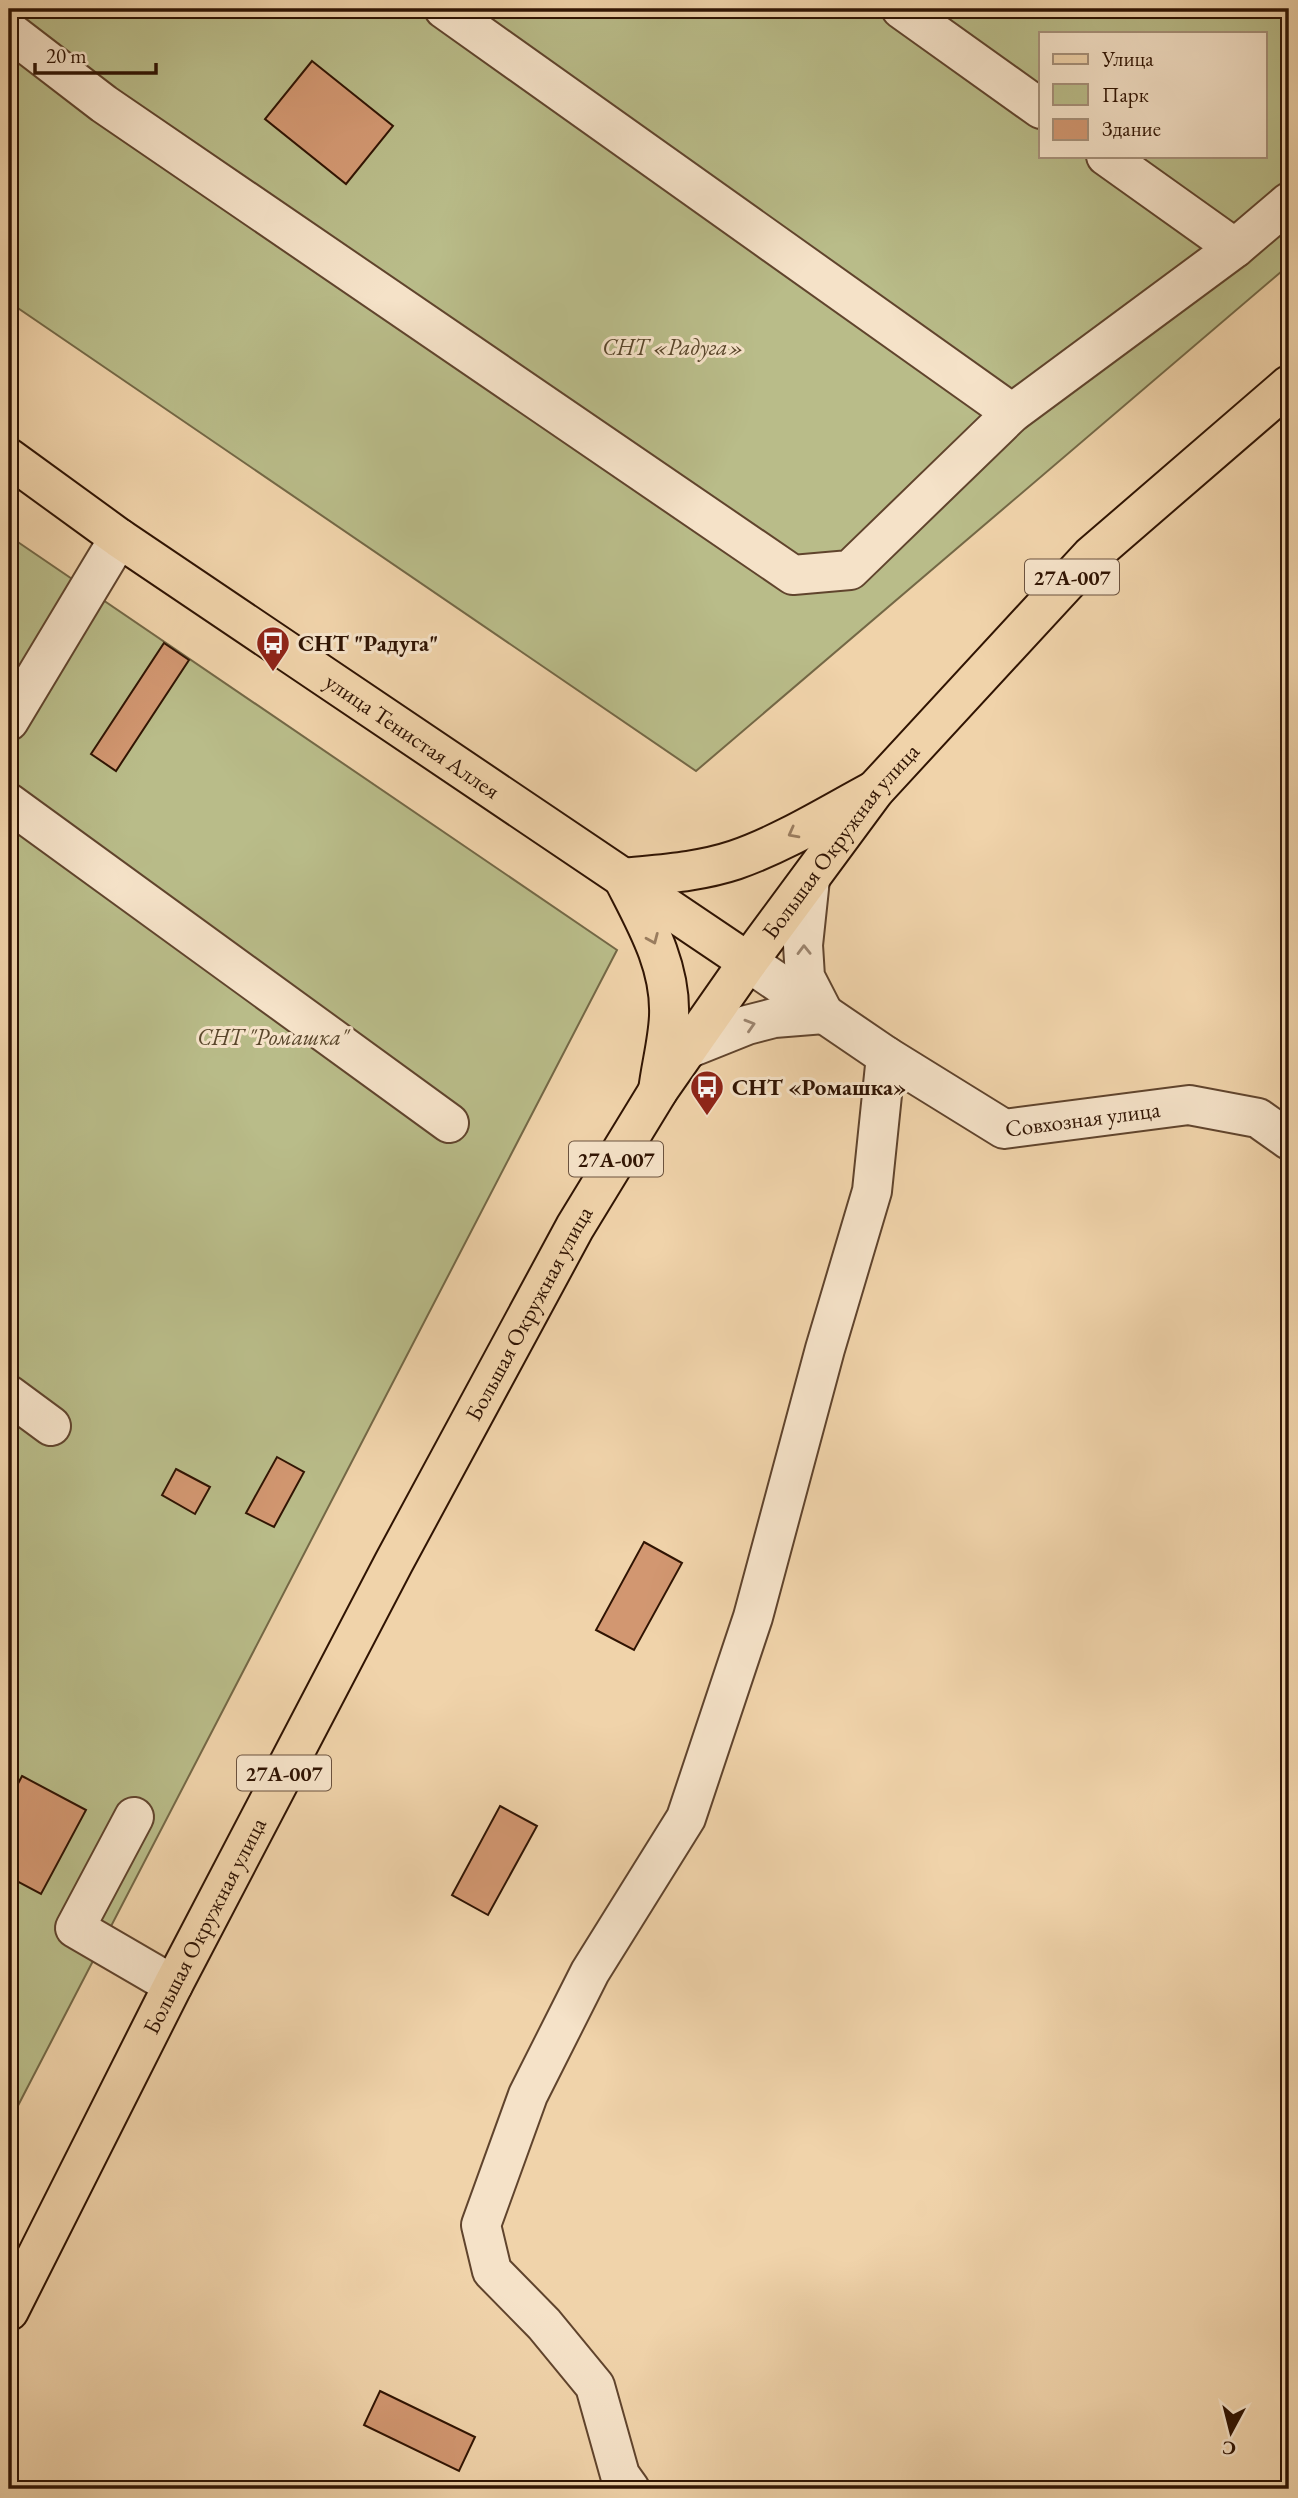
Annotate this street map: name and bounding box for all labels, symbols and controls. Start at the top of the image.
scale bar [35,32,156,76]
legend [1039,32,1266,158]
text: 20 m [46,42,87,69]
text: Улица [1101,45,1154,72]
text: Парк [1102,81,1149,108]
text: Здание [1102,115,1161,142]
park label: СНТ «Радуга» [602,332,744,362]
road number: 27А-007 [1025,560,1119,594]
bus stop icon: СНТ "Радуга" [254,624,292,673]
place label: СНТ "Радуга" [298,628,438,658]
street label: улица Тенистая Аллея [319,666,506,806]
street label: Большая Окружная улица [755,736,926,945]
one-way arrow [788,825,800,838]
one-way arrow [645,932,659,944]
one-way arrow [796,945,812,955]
one-way arrow [744,1018,756,1033]
park label: СНТ "Ромашка" [197,1022,351,1052]
bus stop icon: СНТ «Ромашка» [688,1068,726,1117]
place label: СНТ «Ромашка» [732,1072,906,1102]
street label: Совхозная улица [1003,1094,1163,1144]
road number: 27А-007 [569,1142,663,1176]
street label: Большая Окружная улица [458,1200,600,1426]
road number: 27А-007 [237,1756,331,1790]
street label: Большая Окружная улица [136,1811,273,2039]
north arrow [1196,2396,1266,2466]
text: С [1221,2435,1237,2462]

